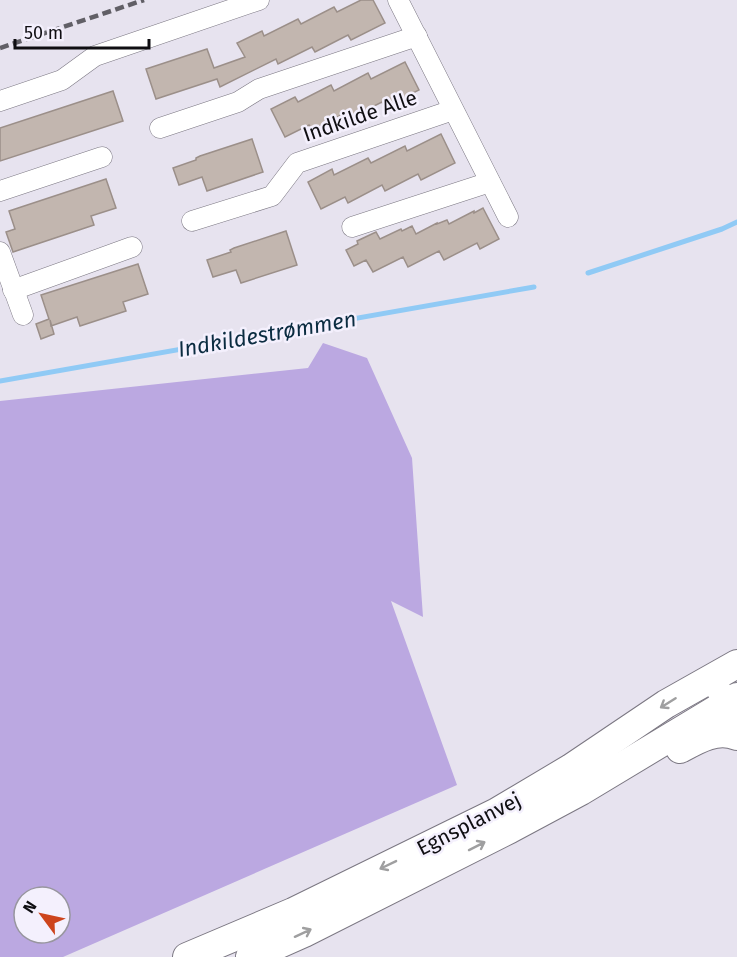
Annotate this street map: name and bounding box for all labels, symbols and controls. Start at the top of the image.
scale bar [15,12,148,50]
text: 50 m [24,22,63,44]
street label: Indkilde Alle [299,84,421,148]
water label: Indkildestrømmen [176,305,358,363]
one-way arrow [660,698,677,710]
street label: Egnsplanvej [413,787,525,861]
one-way arrow [468,840,486,851]
one-way arrow [379,860,397,872]
north arrow [12,885,72,945]
text: N [19,897,41,917]
one-way arrow [293,927,311,938]

